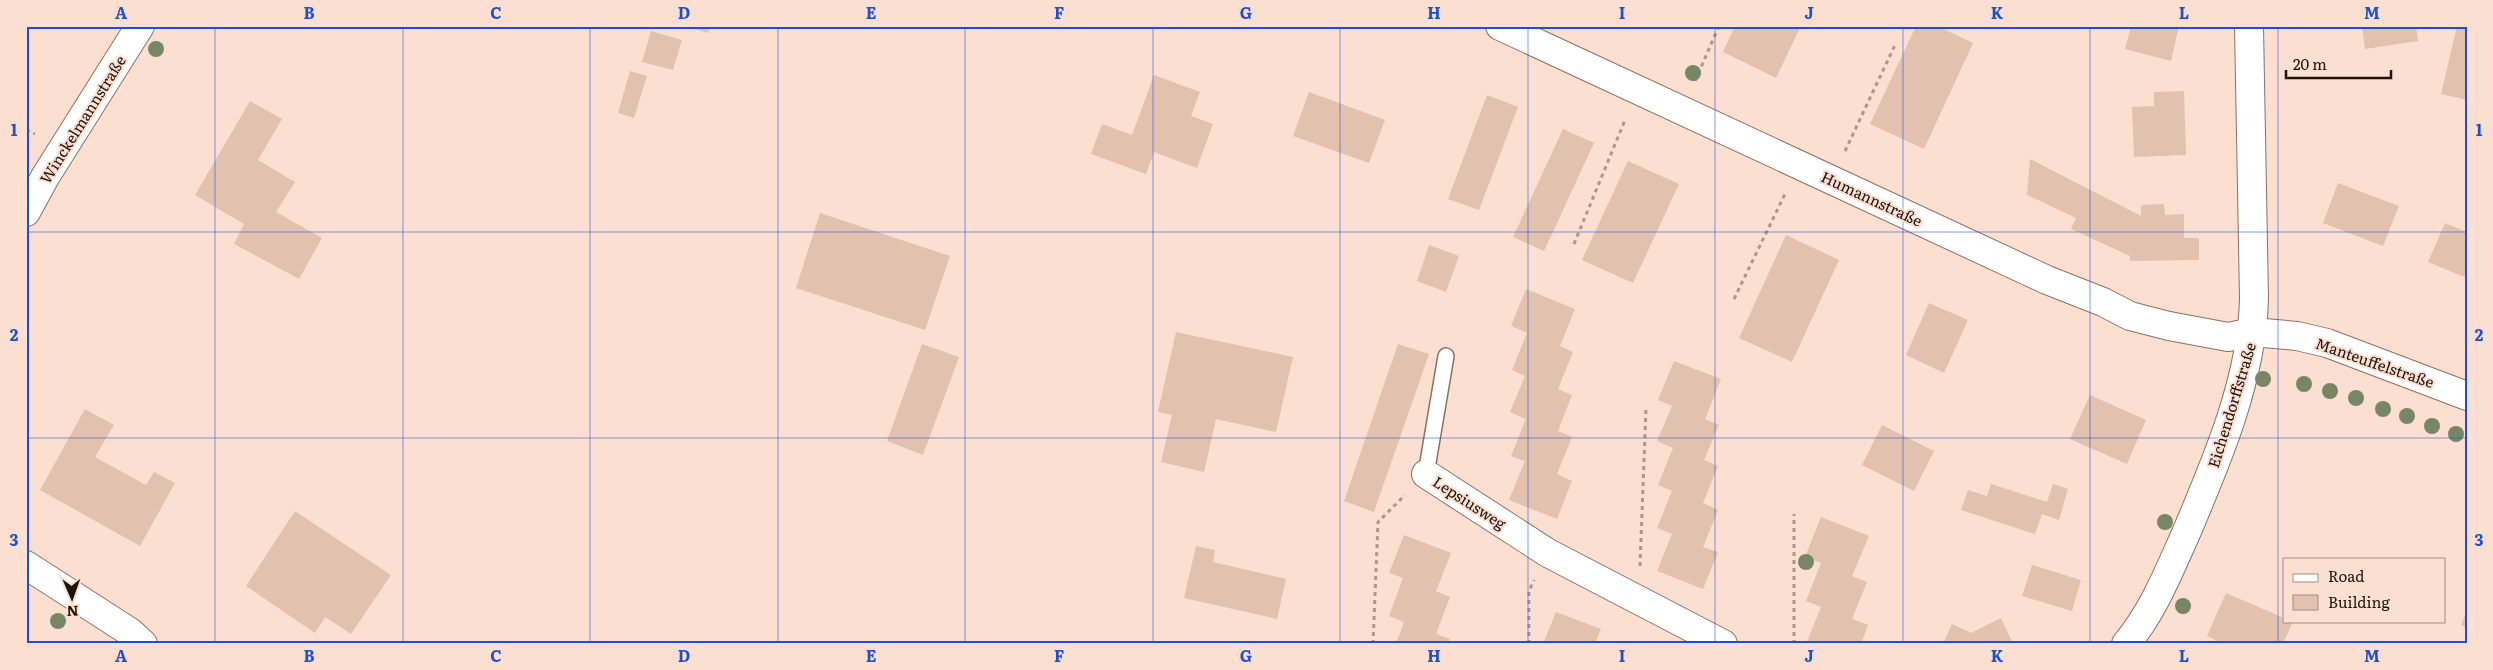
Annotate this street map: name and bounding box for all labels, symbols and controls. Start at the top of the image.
text: A [115,0,127,24]
text: B [303,0,315,24]
text: C [490,0,502,24]
text: D [678,0,690,24]
text: E [866,0,877,24]
text: F [1054,0,1064,24]
text: G [1240,0,1252,24]
text: H [1427,0,1441,24]
text: I [1619,0,1625,24]
text: J [1804,0,1814,24]
text: K [1991,0,2004,24]
text: L [2179,0,2189,24]
text: M [2364,0,2380,24]
scale bar [2286,48,2390,80]
street label: Winckelmannstraße [33,50,131,188]
text: 20 m [2293,52,2327,75]
text: 1 [11,117,18,141]
text: 1 [2476,117,2483,141]
street label: Humannstraße [1818,164,1927,232]
text: 2 [10,322,19,346]
text: 2 [2475,322,2484,346]
street label: Manteuffelstraße [2313,331,2438,393]
street label: Eichendorffstraße [2201,339,2261,471]
street label: Lepsiusweg [1429,470,1512,535]
text: 3 [10,527,19,551]
text: 3 [2475,527,2484,551]
legend [2283,558,2446,622]
text: Road [2328,564,2364,587]
north arrow [48,572,98,622]
text: Building [2328,590,2390,613]
text: N [66,602,79,622]
text: A [115,643,127,667]
text: B [303,643,315,667]
text: C [490,643,502,667]
text: D [678,643,690,667]
text: E [866,643,877,667]
text: F [1054,643,1064,667]
text: G [1240,643,1252,667]
text: H [1427,643,1441,667]
text: I [1619,643,1625,667]
text: J [1804,643,1814,667]
text: K [1991,643,2004,667]
text: L [2179,643,2189,667]
text: M [2364,643,2380,667]

